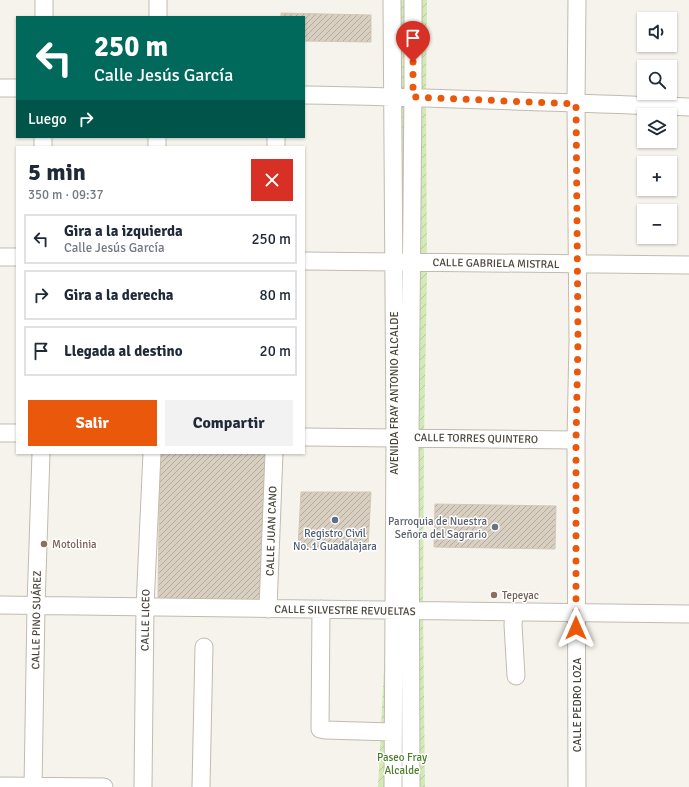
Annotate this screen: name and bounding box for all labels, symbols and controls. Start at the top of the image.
map controls [637,12,677,244]
button: sound [637,12,677,52]
pin [396,21,430,62]
icon: arrive [402,27,424,49]
text: 250 m [94,30,168,64]
icon: left [28,32,80,84]
button: search [637,60,677,100]
text: Calle Jesús García [94,64,233,86]
icon: right [75,108,97,130]
button: layers [637,108,677,148]
text: Luego [28,110,67,128]
button: + [637,156,677,196]
text: 5 min [28,157,86,187]
button: close [251,159,293,201]
text: 350 m · 09:37 [28,187,104,203]
button: − [637,204,677,244]
text: Gira a la izquierda [64,222,183,240]
icon: left [30,228,52,250]
text: 250 m [251,230,291,248]
text: Calle Jesús García [64,240,165,256]
street label: CALLE GABRIELA MISTRAL [432,256,560,271]
icon: right [30,284,52,306]
text: Gira a la derecha [64,286,174,304]
text: 80 m [260,286,291,304]
street label: AVENIDA FRAY ANTONIO ALCALDE [388,311,401,475]
icon: arrive [30,340,52,362]
text: Llegada al destino [64,342,183,360]
text: 20 m [260,342,291,360]
button: Salir [28,400,157,446]
button: Compartir [165,400,293,446]
street label: CALLE TORRES QUINTERO [414,431,538,446]
street label: CALLE JUAN CANO [263,486,280,576]
marker: Registro Civil No. 1 Guadalajara [330,515,340,525]
place label: Parroquia de Nuestra Señora del Sagrario [388,515,487,541]
marker: Parroquia de Nuestra Señora del Sagrario [490,522,500,532]
place label: Registro Civil No. 1 Guadalajara [293,527,377,553]
place label: Motolinia [52,538,97,551]
marker: Motolinia [39,539,49,549]
street label: CALLE PINO SUÁREZ [28,570,44,670]
street label: CALLE LICEO [138,589,153,651]
place label: Tepeyac [502,589,539,602]
marker: Tepeyac [489,590,499,600]
street label: CALLE SILVESTRE REVUELTAS [274,603,416,618]
position arrow [555,607,597,649]
street label: CALLE PEDRO LOZA [571,658,584,752]
park label: Paseo Fray Alcalde [377,751,428,777]

